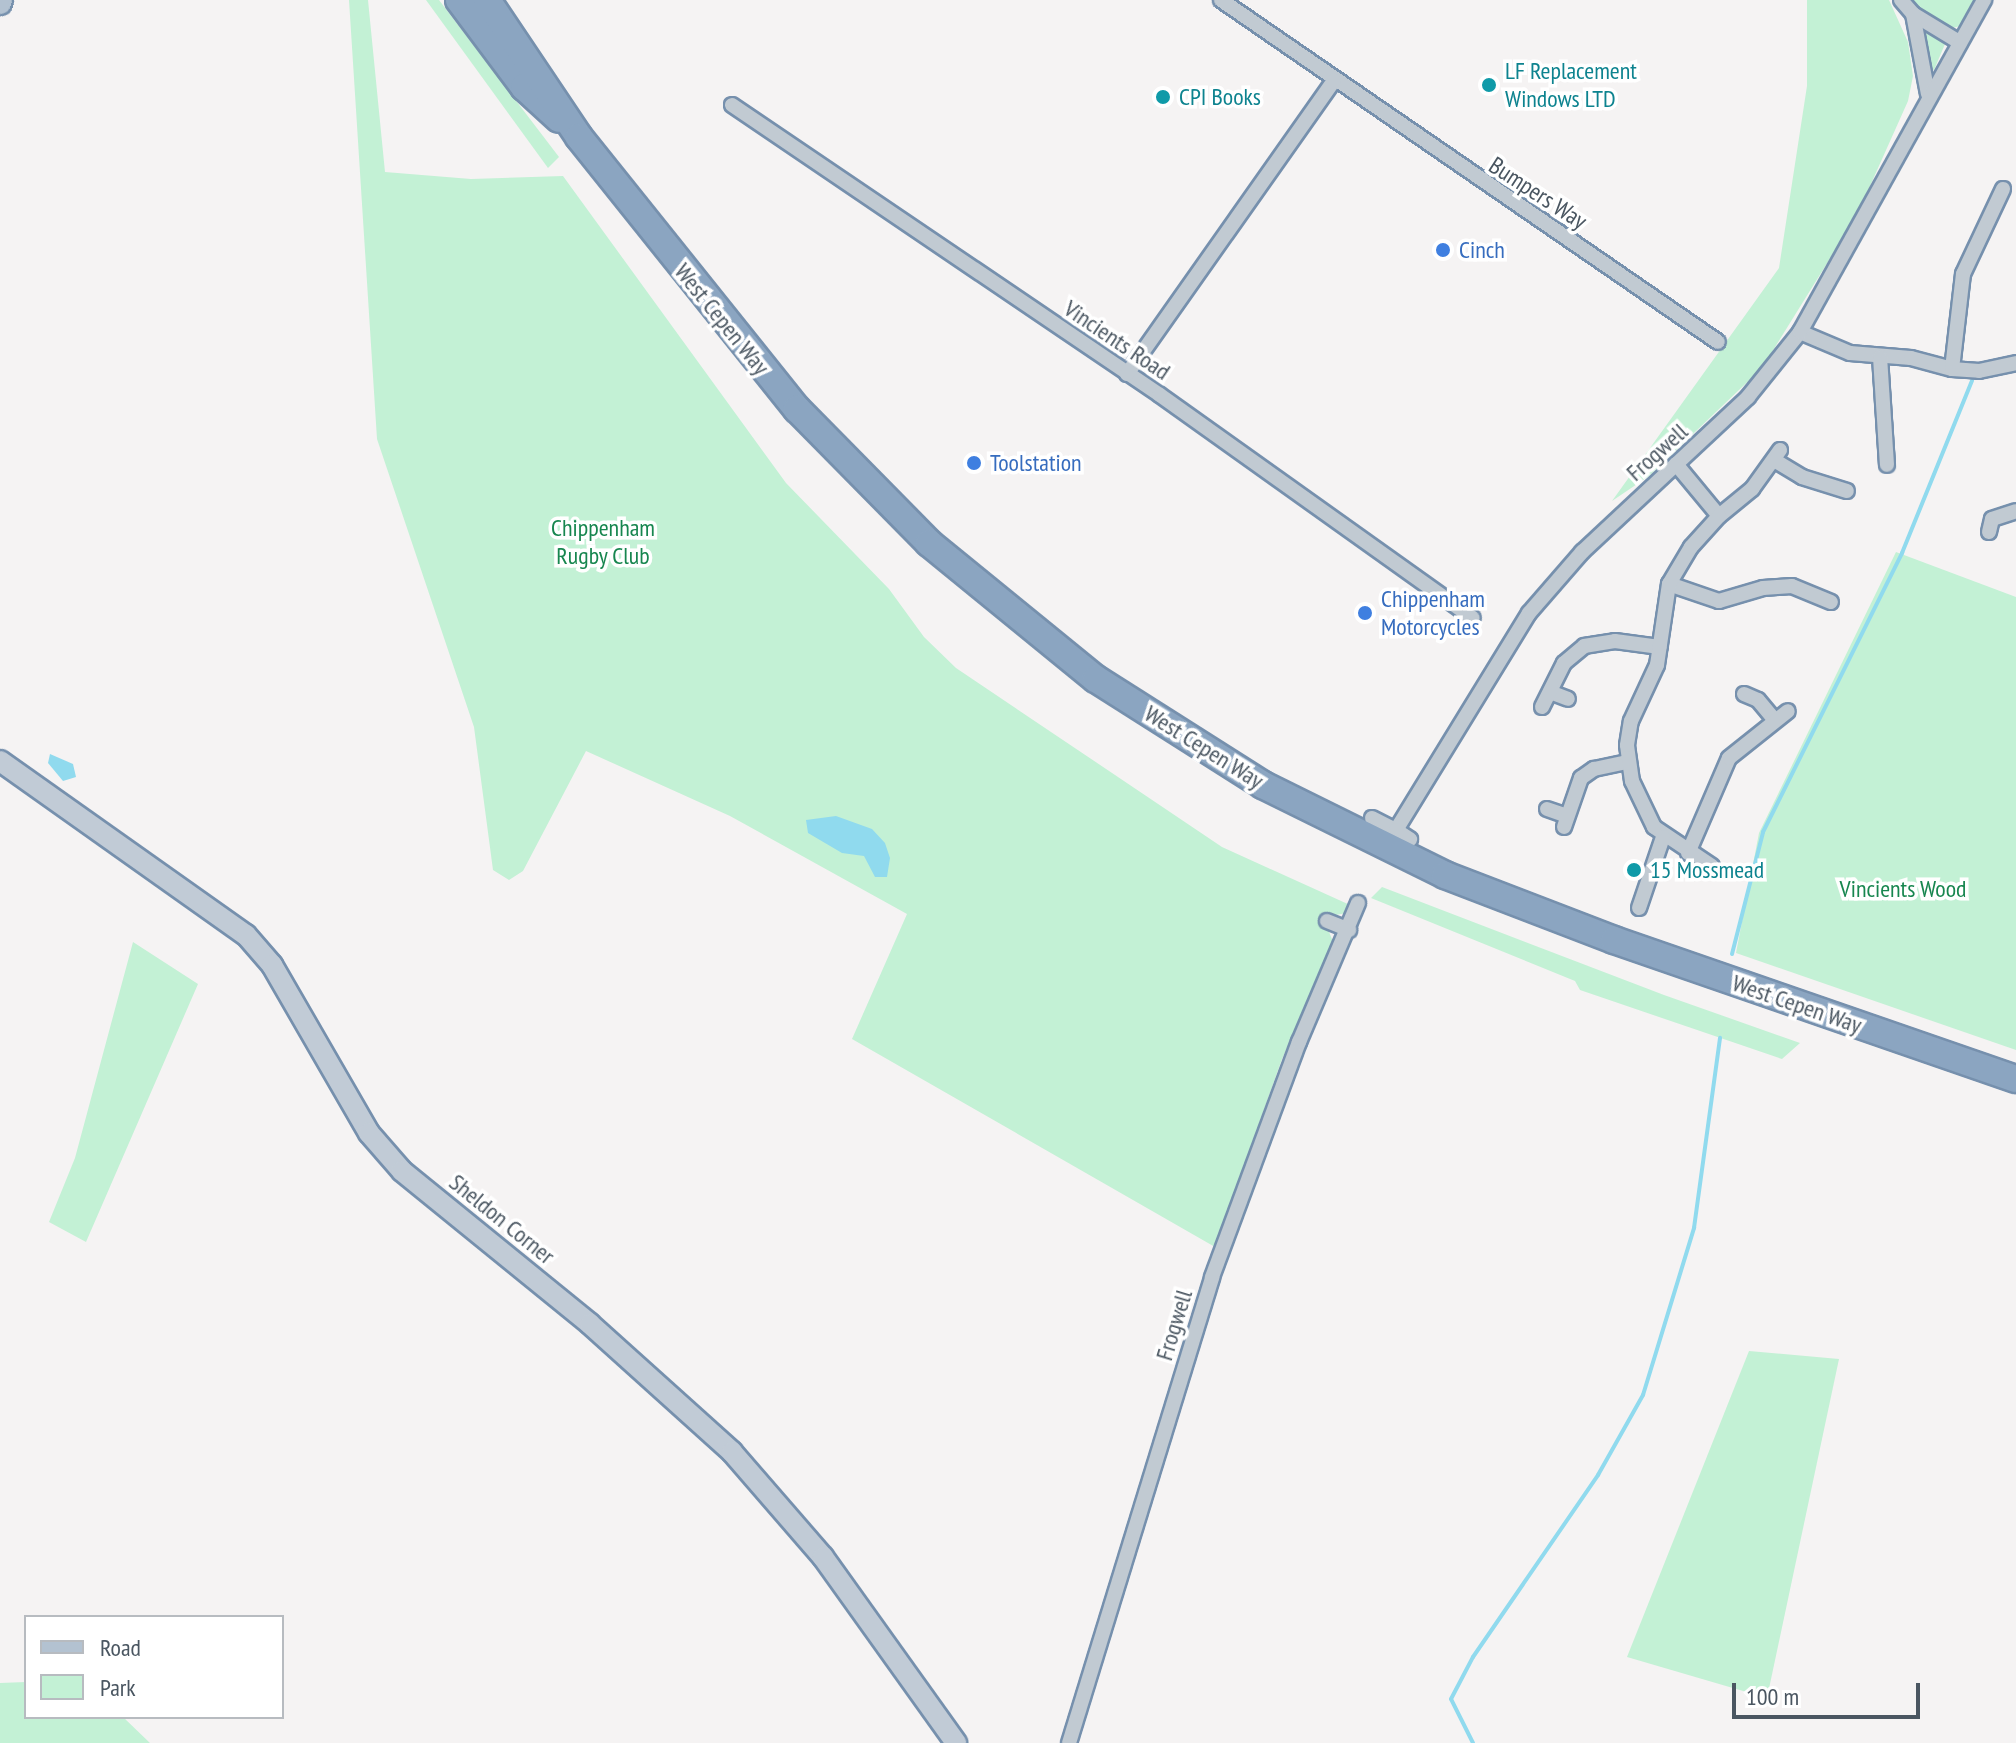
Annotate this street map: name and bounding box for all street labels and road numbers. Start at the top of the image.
street label: Bumpers Way [1483,151,1593,235]
street label: West Cepen Way [668,257,776,381]
street label: Vincients Road [1058,294,1176,386]
street label: Frogwell [1621,417,1693,487]
street label: West Cepen Way [1139,699,1269,795]
street label: West Cepen Way [1728,968,1866,1040]
street label: Sheldon Corner [444,1168,560,1270]
street label: Frogwell [1150,1286,1198,1364]

